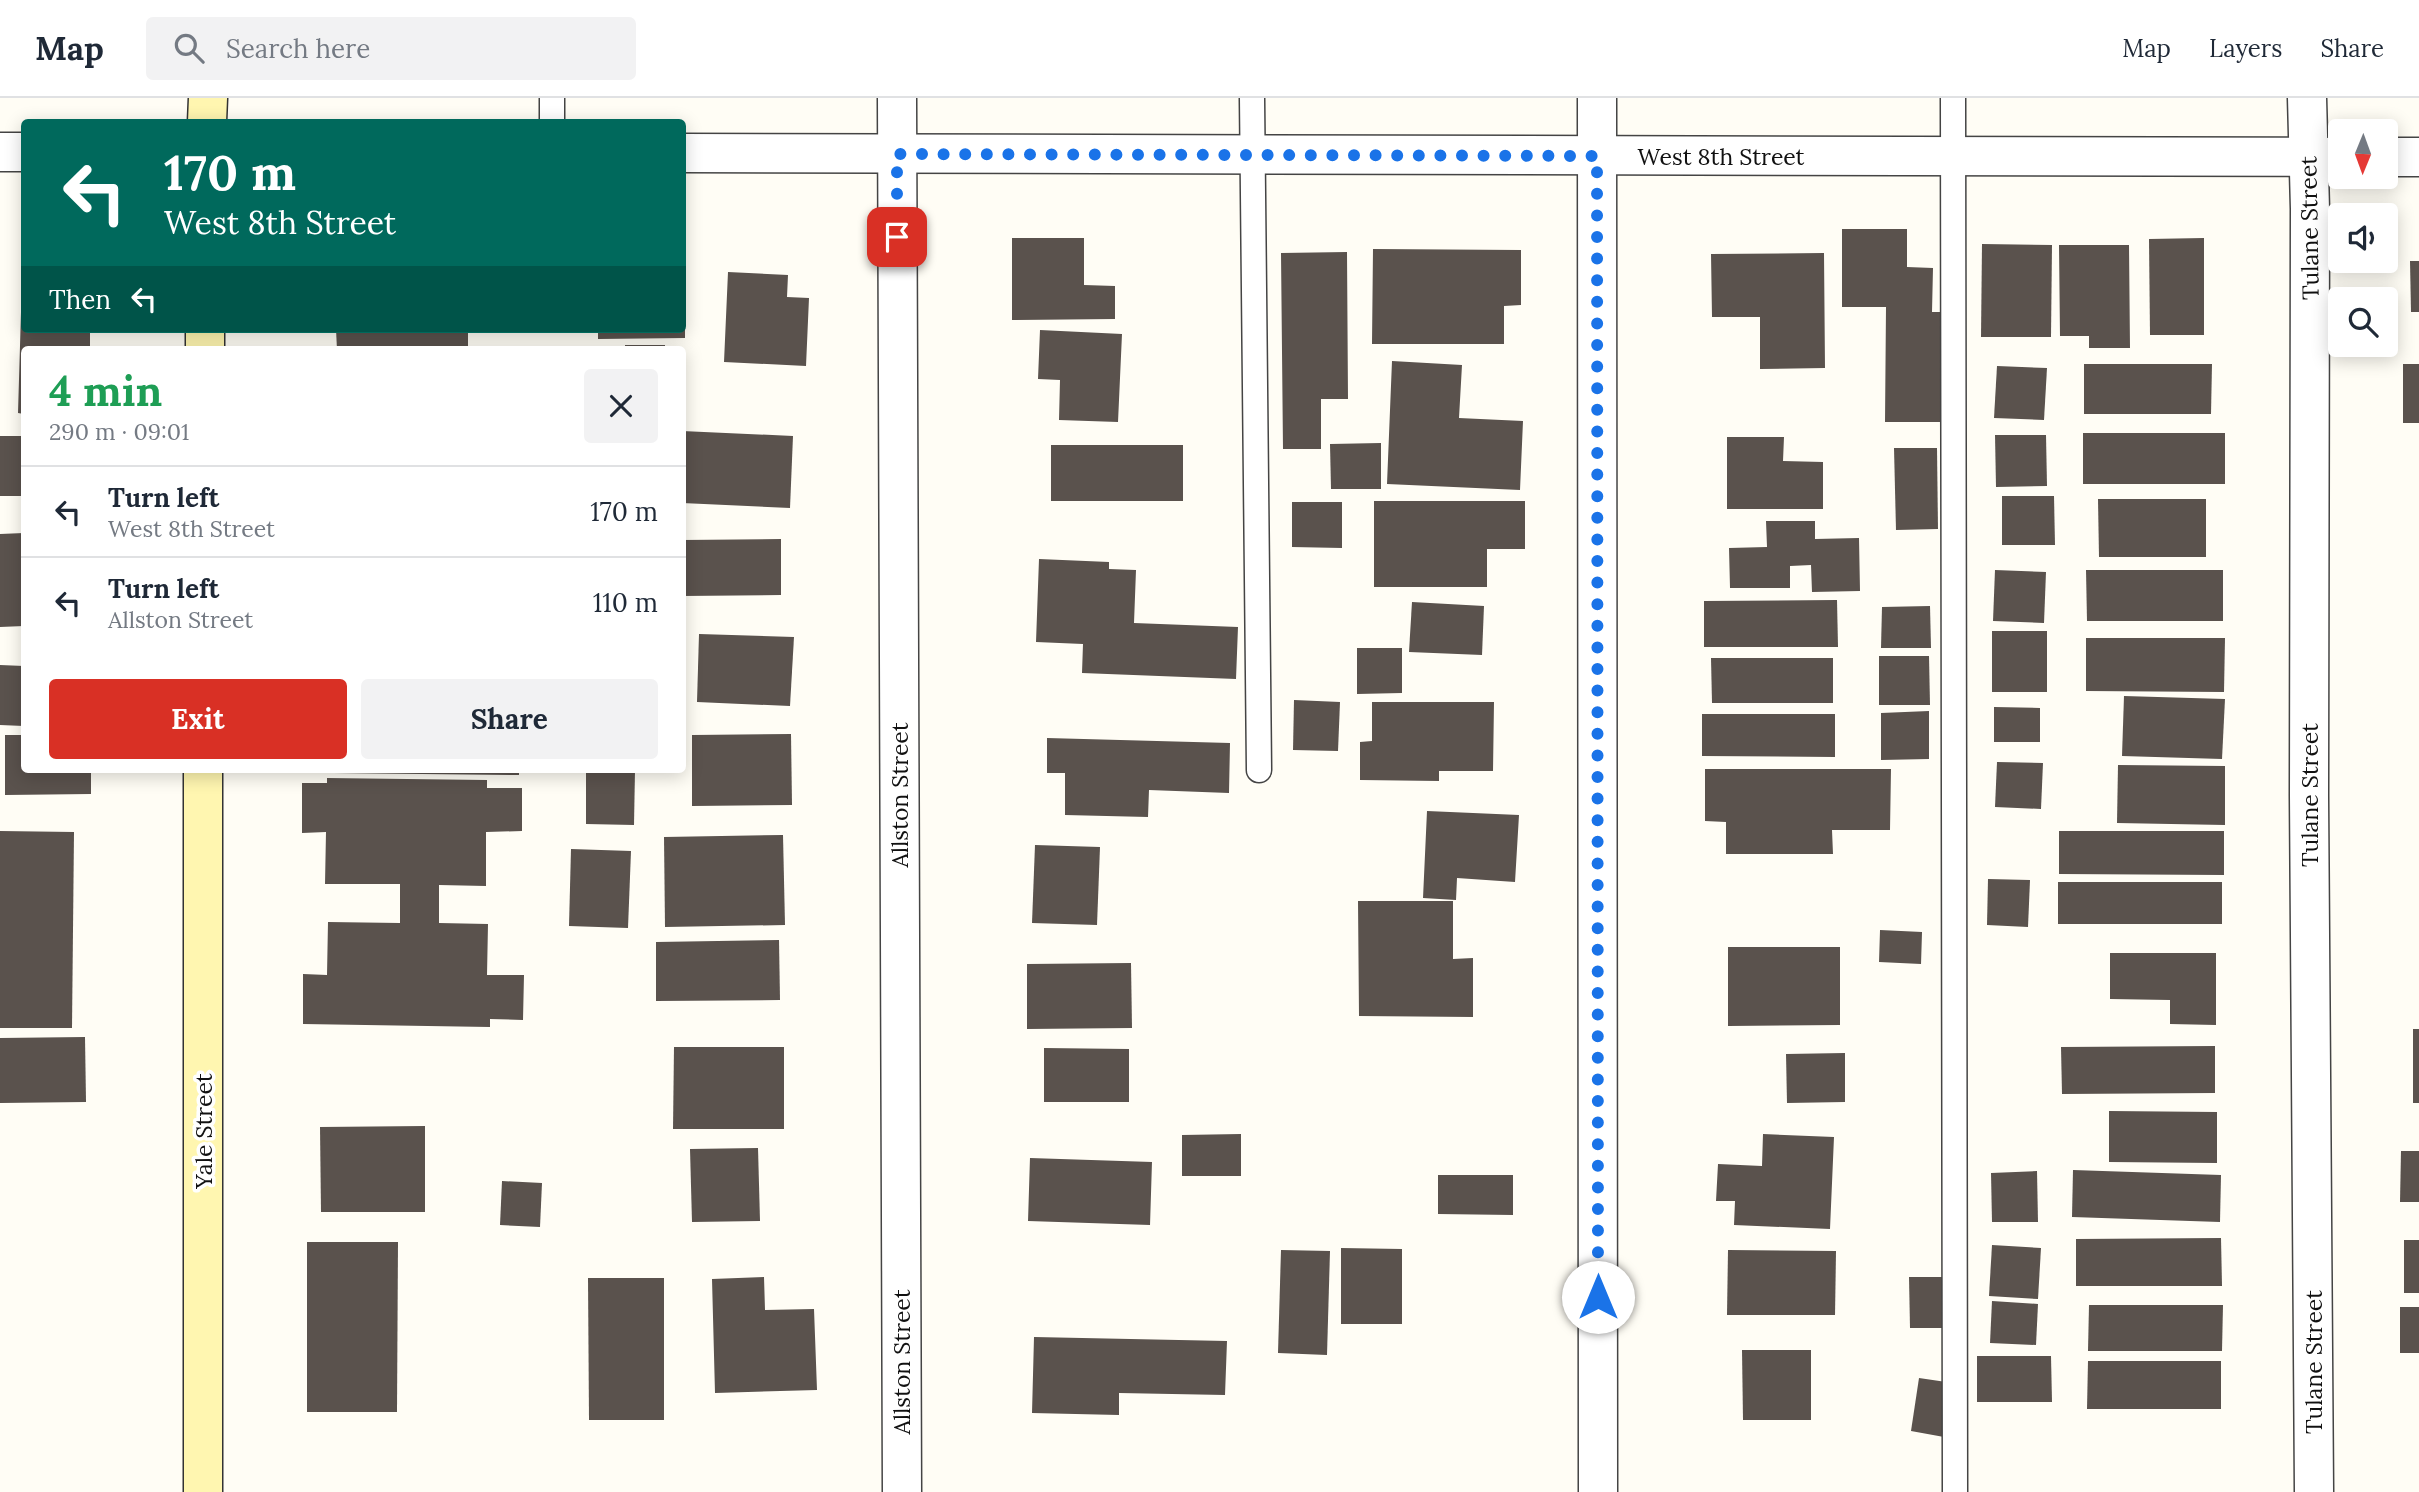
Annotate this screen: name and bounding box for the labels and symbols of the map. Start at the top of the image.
north arrow [2328,119,2398,189]
street label: West 8th Street [1638,142,1805,171]
street label: Tulane Street [2293,156,2325,300]
pin [867,207,927,267]
street label: Allston Street [885,722,914,869]
street label: Tulane Street [2295,723,2324,867]
street label: Yale Street [189,1073,218,1190]
position arrow [1561,1260,1635,1334]
street label: Allston Street [887,1289,916,1436]
street label: Tulane Street [2299,1290,2328,1434]

